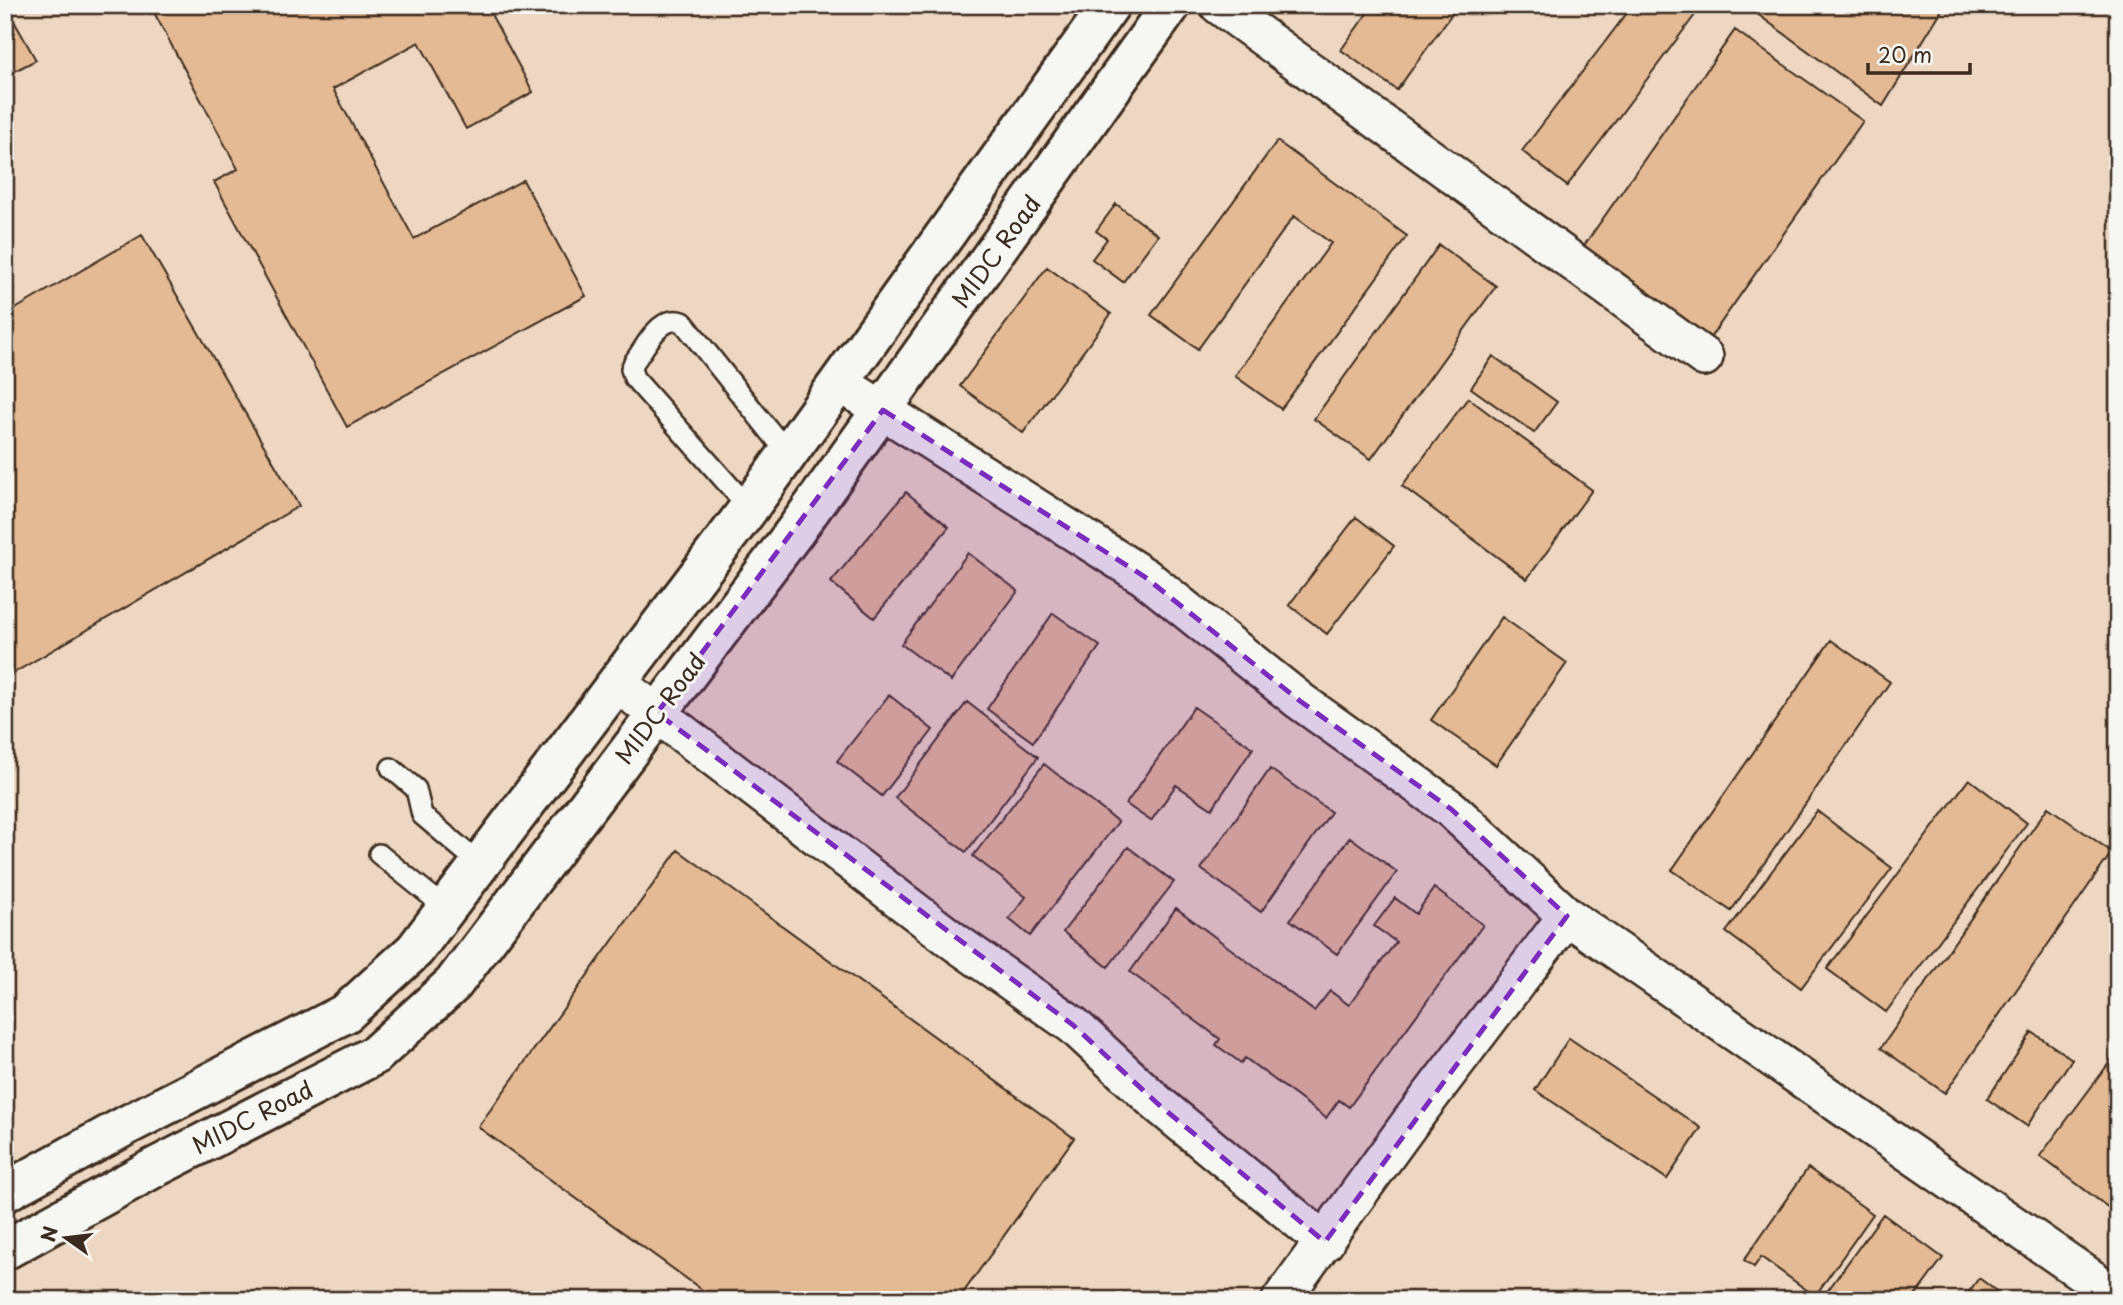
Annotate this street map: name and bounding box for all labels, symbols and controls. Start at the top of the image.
scale bar [1868,32,1969,76]
text: 20 m [1878,38,1932,70]
street label: MIDC Road [942,187,1049,315]
street label: MIDC Road [605,644,713,771]
street label: MIDC Road [185,1070,319,1162]
north arrow [32,1204,102,1274]
text: N [33,1223,64,1244]

